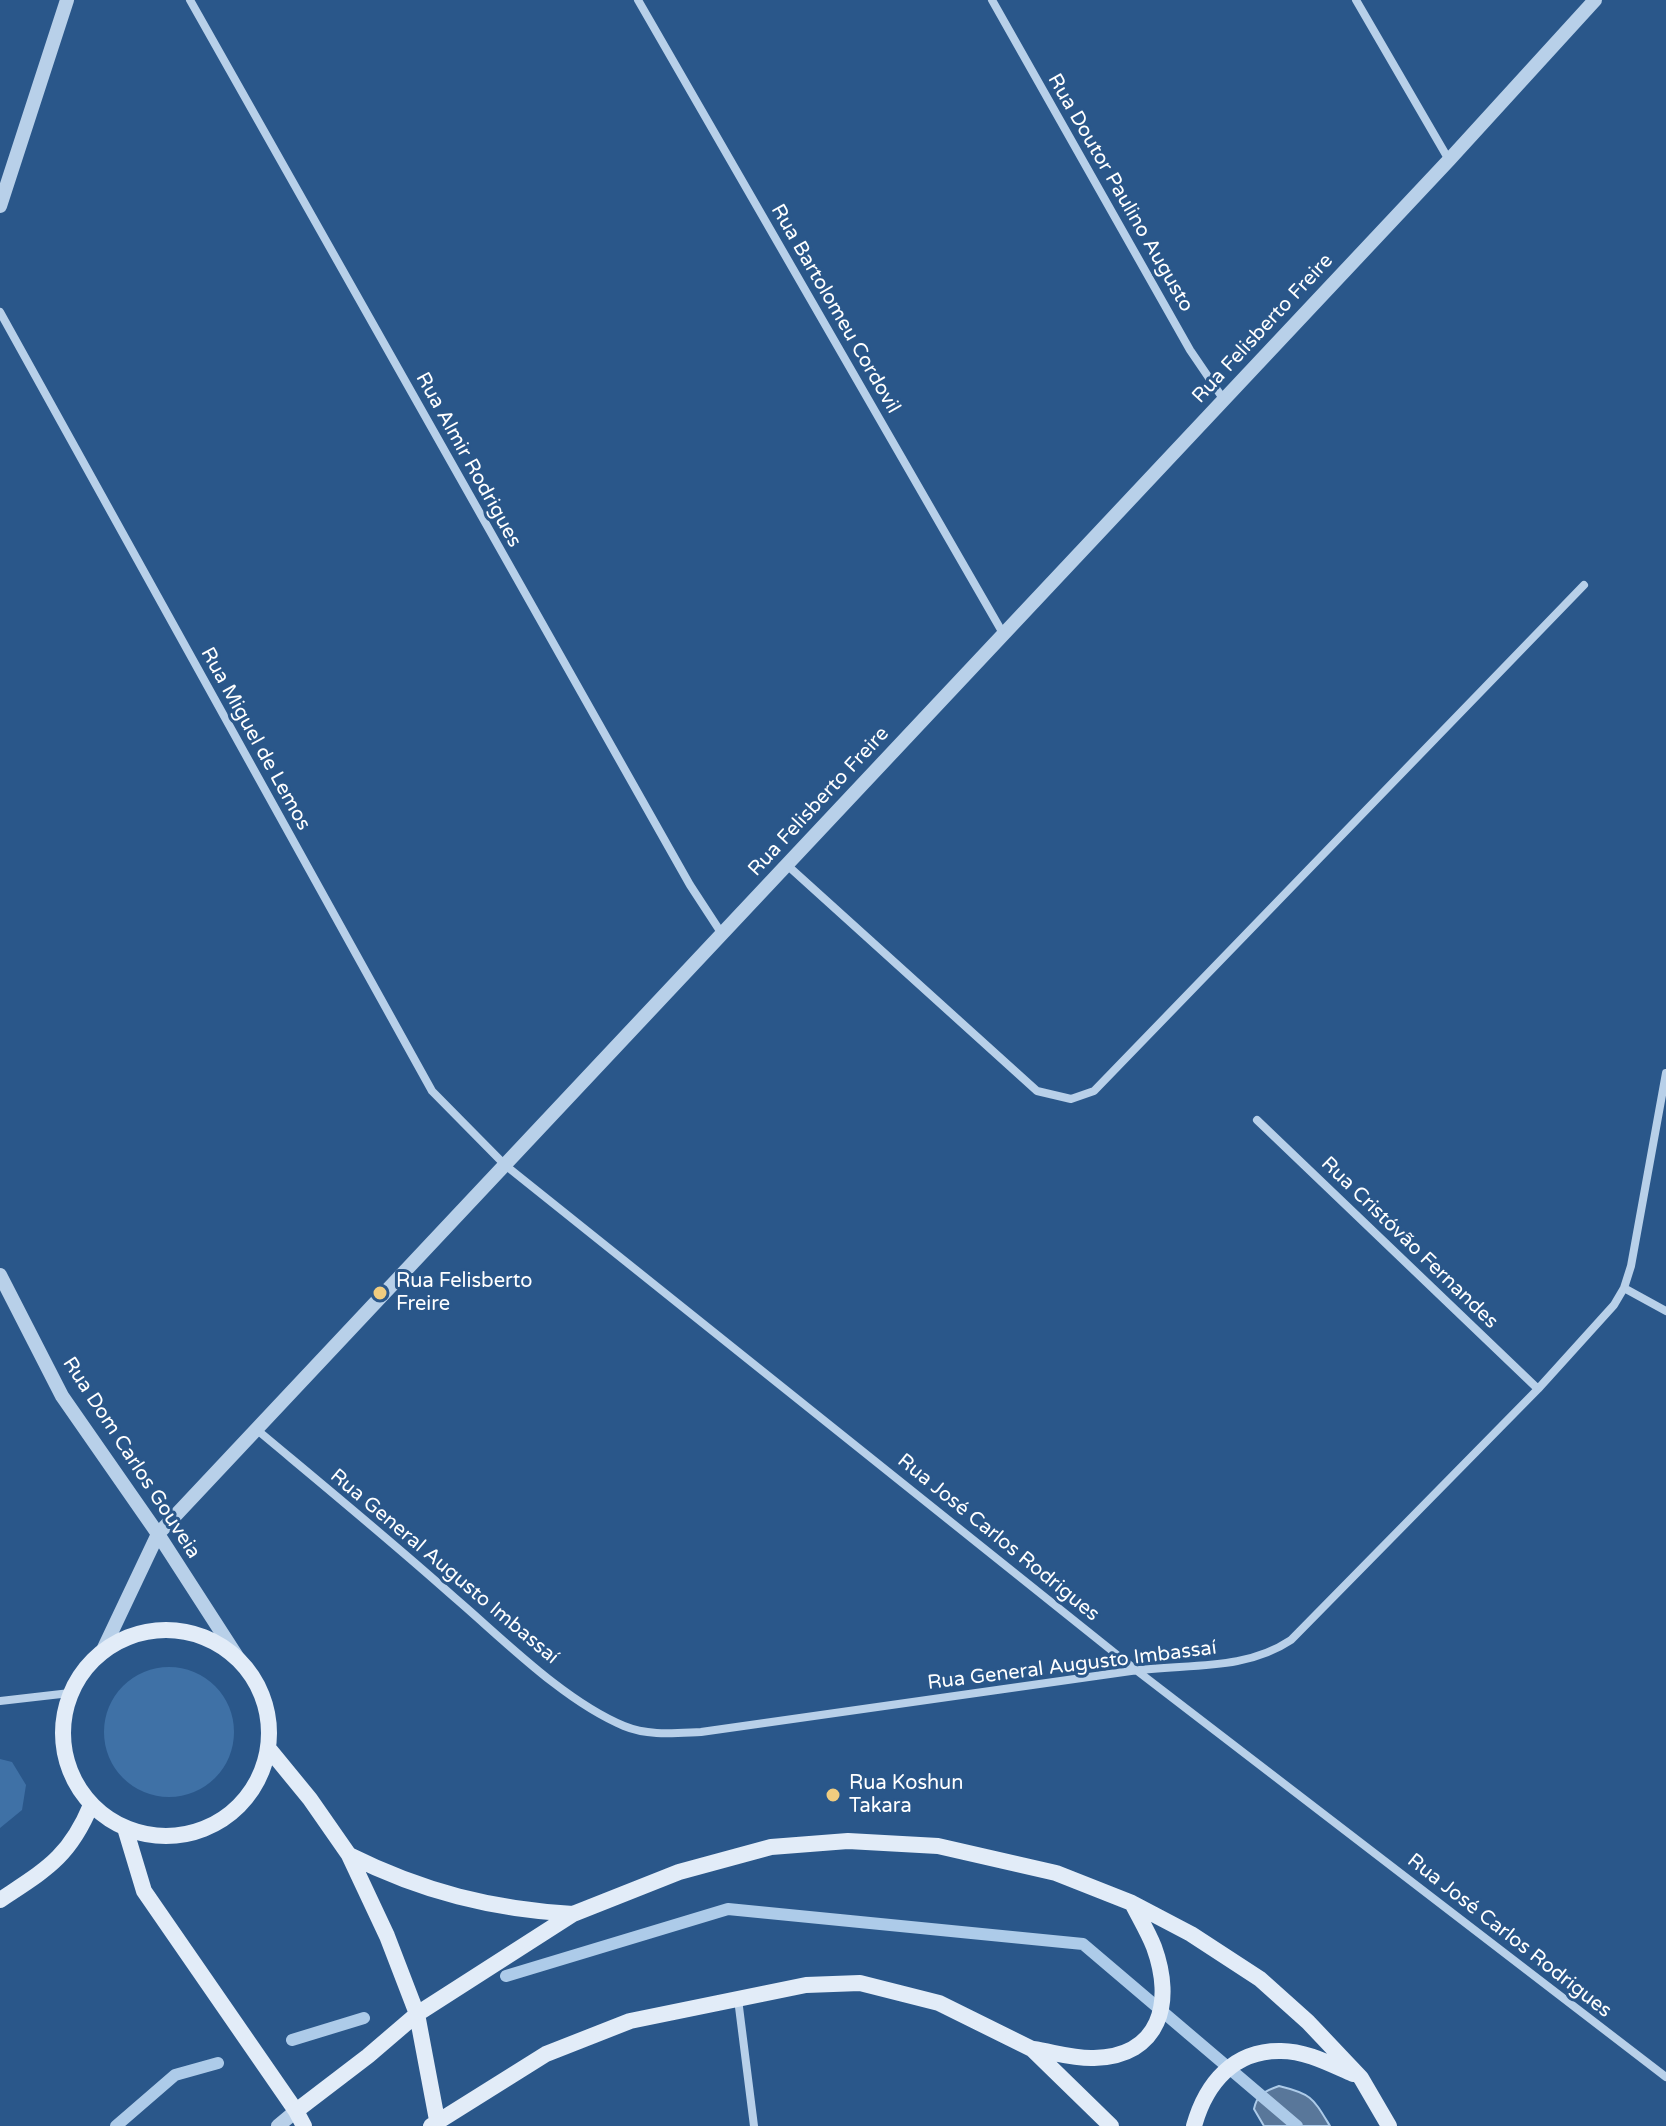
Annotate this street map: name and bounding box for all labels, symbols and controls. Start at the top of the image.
street label: Rua Doutor Paulino Augusto [1042,70,1198,316]
street label: Rua Bartolomeu Cordovil [765,200,905,418]
street label: Rua Felisberto Freire [1188,249,1338,409]
street label: Rua Almir Rodrigues [410,368,526,552]
street label: Rua Miguel de Lemos [195,643,315,835]
street label: Rua Felisberto Freire [744,722,894,882]
street label: Rua Cristóvão Fernandes [1315,1152,1503,1334]
place label: Rua Felisberto Freire [396,1270,532,1317]
marker: Rua Felisberto Freire [371,1284,389,1302]
street label: Rua Dom Carlos Gouveia [57,1353,205,1563]
street label: Rua José Carlos Rodrigues [892,1449,1104,1627]
street label: Rua General Augusto Imbassaí [325,1464,563,1670]
street label: Rua General Augusto Imbassaí [926,1636,1218,1696]
place label: Rua Koshun Takara [849,1772,963,1819]
marker: Rua Koshun Takara [824,1786,842,1804]
street label: Rua José Carlos Rodrigues [1402,1849,1616,2023]

